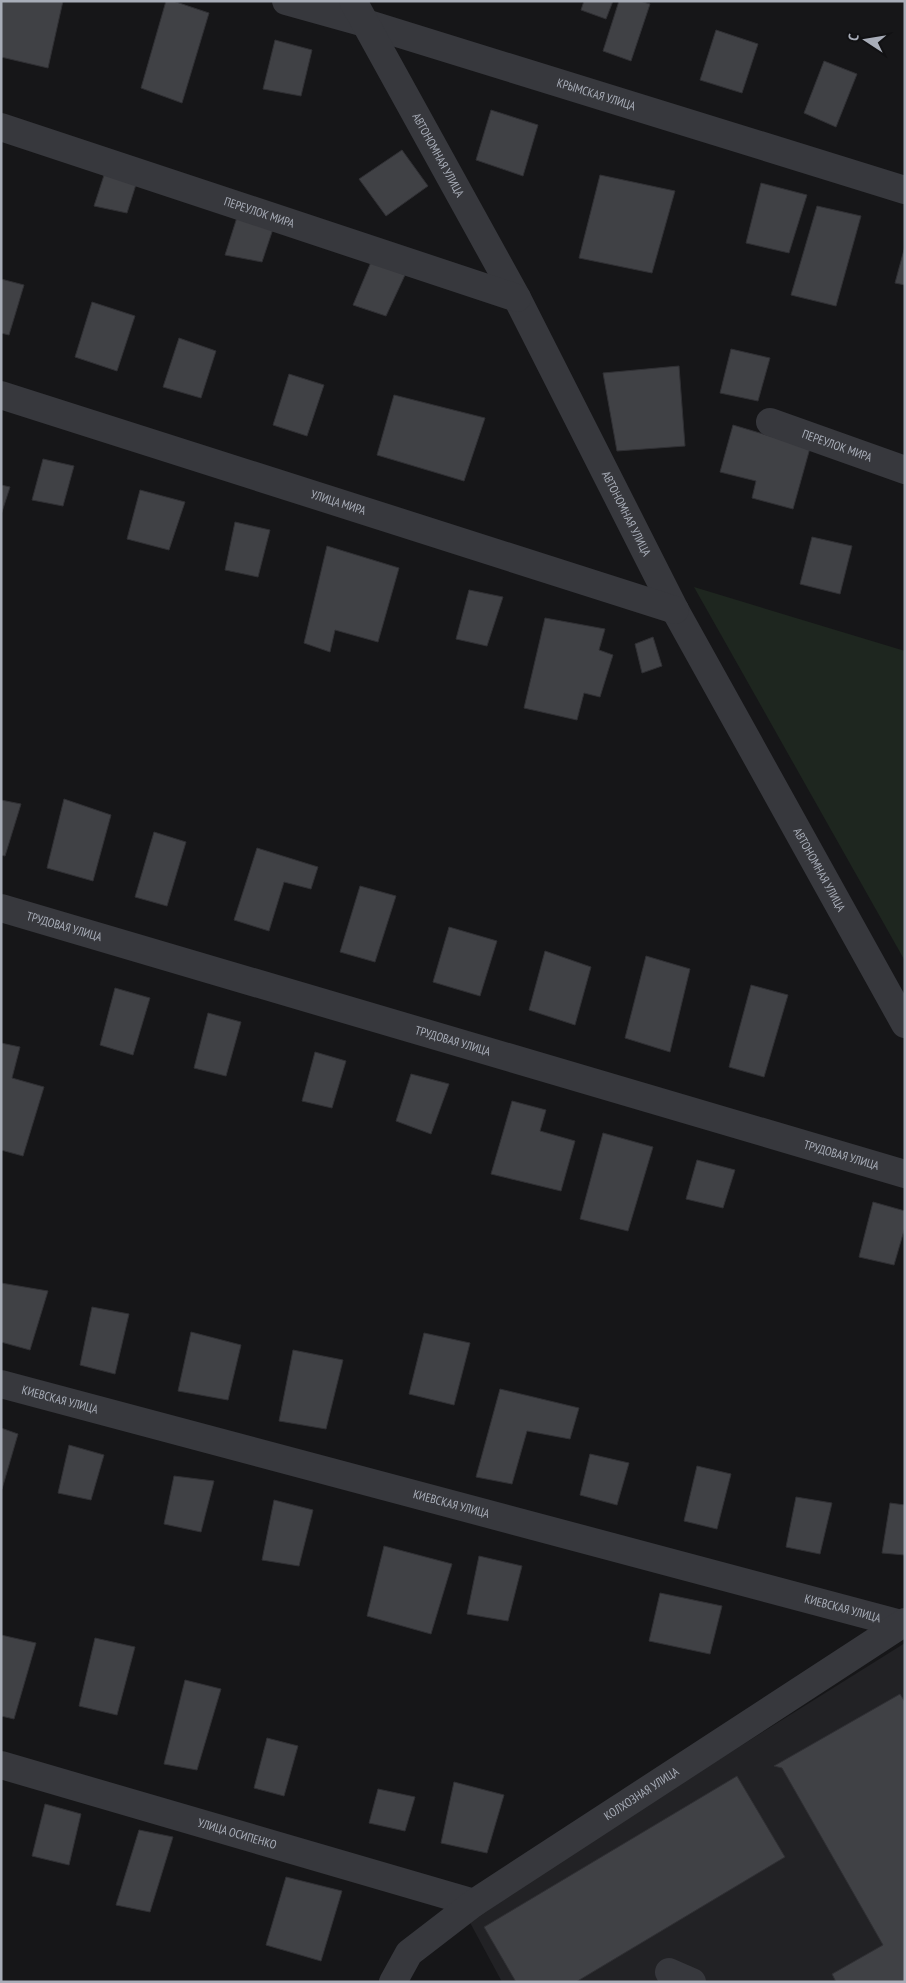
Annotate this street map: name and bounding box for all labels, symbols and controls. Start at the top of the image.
north arrow [841,15,891,65]
text: С [844,32,863,42]
street label: КРЫМСКАЯ УЛИЦА [555,75,638,113]
street label: АВТОНОМНАЯ УЛИЦА [409,110,468,200]
street label: ПЕРЕУЛОК МИРА [222,193,297,231]
street label: ПЕРЕУЛОК МИРА [800,426,874,465]
street label: АВТОНОМНАЯ УЛИЦА [599,468,655,559]
street label: УЛИЦА МИРА [309,486,368,518]
street label: АВТОНОМНАЯ УЛИЦА [790,825,849,914]
street label: ТРУДОВАЯ УЛИЦА [25,908,104,944]
street label: ТРУДОВАЯ УЛИЦА [414,1022,493,1059]
street label: ТРУДОВАЯ УЛИЦА [802,1137,881,1173]
street label: КИЕВСКАЯ УЛИЦА [20,1382,100,1417]
street label: КИЕВСКАЯ УЛИЦА [412,1486,491,1521]
street label: КИЕВСКАЯ УЛИЦА [803,1591,883,1625]
street label: КОЛХОЗНАЯ УЛИЦА [601,1763,682,1823]
street label: УЛИЦА ОСИПЕНКО [196,1815,279,1852]

